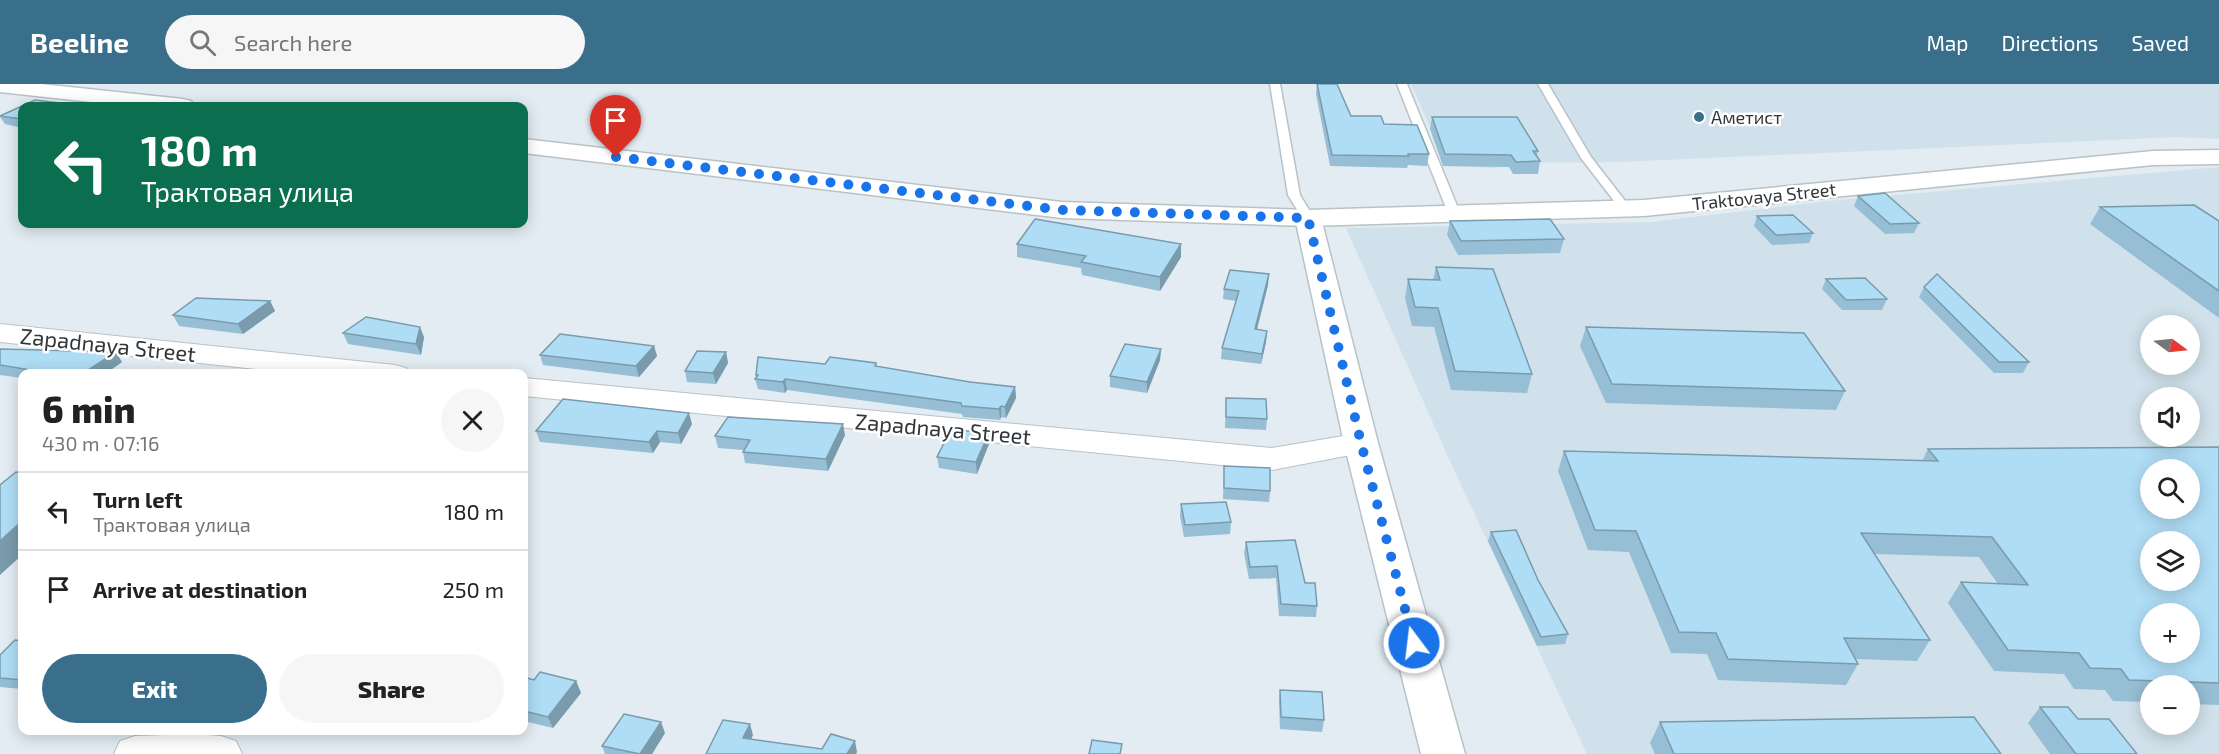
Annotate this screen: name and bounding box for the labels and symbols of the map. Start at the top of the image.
pin [590,95,641,157]
place label: Аметист [1711,106,1782,128]
marker: Аметист [1692,110,1706,124]
street label: Traktovaya Street [1691,177,1837,215]
north arrow [2140,315,2200,375]
street label: Zapadnaya Street [19,322,197,366]
street label: Zapadnaya Street [854,407,1032,449]
position arrow [1382,611,1446,675]

